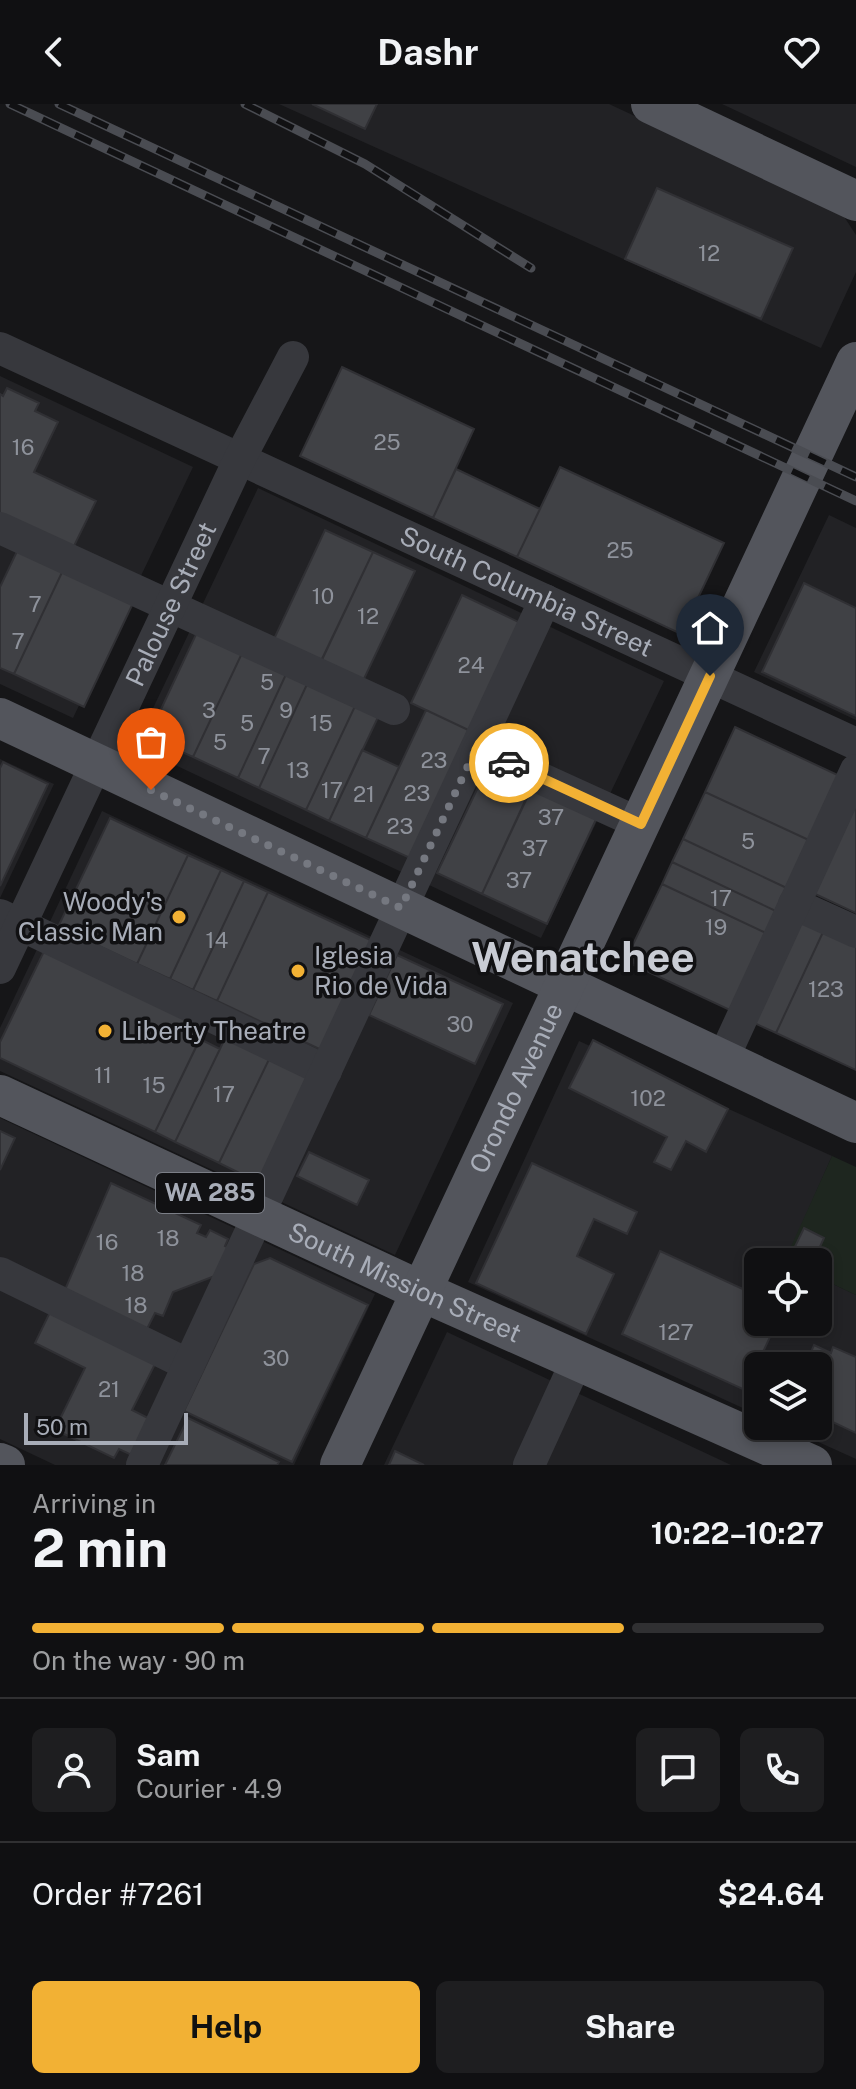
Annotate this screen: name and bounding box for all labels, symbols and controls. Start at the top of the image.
icon: back [32,30,76,74]
icon: heart [780,30,824,74]
text: Dashr [377,31,479,73]
house number: 12 [698,240,720,266]
house number: 25 [373,429,401,455]
house number: 16 [12,434,34,460]
street label: Palouse Street [119,517,223,691]
street label: South Columbia Street [395,519,658,663]
house number: 25 [606,537,634,563]
house number: 10 [312,583,334,609]
house number: 7 [28,591,42,617]
pin [676,594,744,676]
house number: 12 [357,603,379,629]
icon: home [688,606,732,650]
house number: 7 [11,628,25,654]
house number: 24 [458,652,485,678]
house number: 5 [260,669,274,695]
house number: 3 [202,697,216,723]
house number: 9 [279,697,293,723]
pin [117,708,185,790]
house number: 5 [240,710,254,736]
house number: 15 [309,710,333,736]
icon: bag [129,720,173,764]
courier [469,723,549,803]
house number: 5 [213,729,227,755]
icon: car [487,741,531,785]
house number: 7 [257,743,271,769]
house number: 23 [421,747,447,773]
house number: 13 [287,757,309,783]
house number: 17 [321,777,343,803]
house number: 23 [404,780,430,806]
house number: 21 [353,781,375,807]
house number: 37 [538,804,564,830]
house number: 23 [387,813,413,839]
house number: 5 [741,828,755,854]
house number: 37 [522,835,548,861]
house number: 37 [506,867,532,893]
house number: 17 [710,885,732,911]
place label: Woody's Classic Man [18,886,163,947]
marker: Woody's Classic Man [170,908,188,926]
house number: 19 [705,914,727,940]
house number: 14 [206,927,229,953]
district label: Wenatchee [471,932,695,981]
place label: Iglesia Rio de Vida [314,940,448,1001]
marker: Iglesia Rio de Vida [289,962,307,980]
house number: 123 [808,976,844,1002]
street label: Orondo Avenue [463,998,569,1178]
house number: 30 [446,1011,474,1037]
place label: Liberty Theatre [121,1015,307,1046]
marker: Liberty Theatre [96,1022,114,1040]
house number: 11 [94,1062,112,1088]
house number: 15 [142,1072,166,1098]
house number: 17 [213,1081,235,1107]
house number: 102 [630,1085,666,1111]
road number: WA 285 [156,1173,264,1213]
street label: South Mission Street [283,1215,526,1349]
house number: 18 [156,1225,180,1251]
house number: 16 [96,1229,118,1255]
map controls [744,1248,832,1440]
button: locate [744,1248,832,1336]
house number: 18 [121,1260,145,1286]
house number: 18 [124,1292,148,1318]
house number: 127 [658,1319,694,1345]
house number: 30 [262,1345,290,1371]
button: layers [744,1352,832,1440]
house number: 21 [98,1376,120,1402]
scale bar [24,1409,188,1445]
text: 50 m [36,1414,88,1440]
text: Arriving in [32,1488,156,1519]
text: 10:22–10:27 [651,1515,824,1551]
text: 2 min [32,1518,168,1579]
text: On the way · 90 m [32,1645,245,1676]
button: person [32,1728,116,1812]
button: chat [636,1728,720,1812]
button: phone [740,1728,824,1812]
text: Sam [136,1737,200,1773]
text: Courier · 4.9 [136,1773,282,1804]
text: Order #7261 [32,1876,204,1912]
text: $24.64 [717,1876,824,1912]
button: Help [32,1981,420,2073]
button: Share [436,1981,824,2073]

